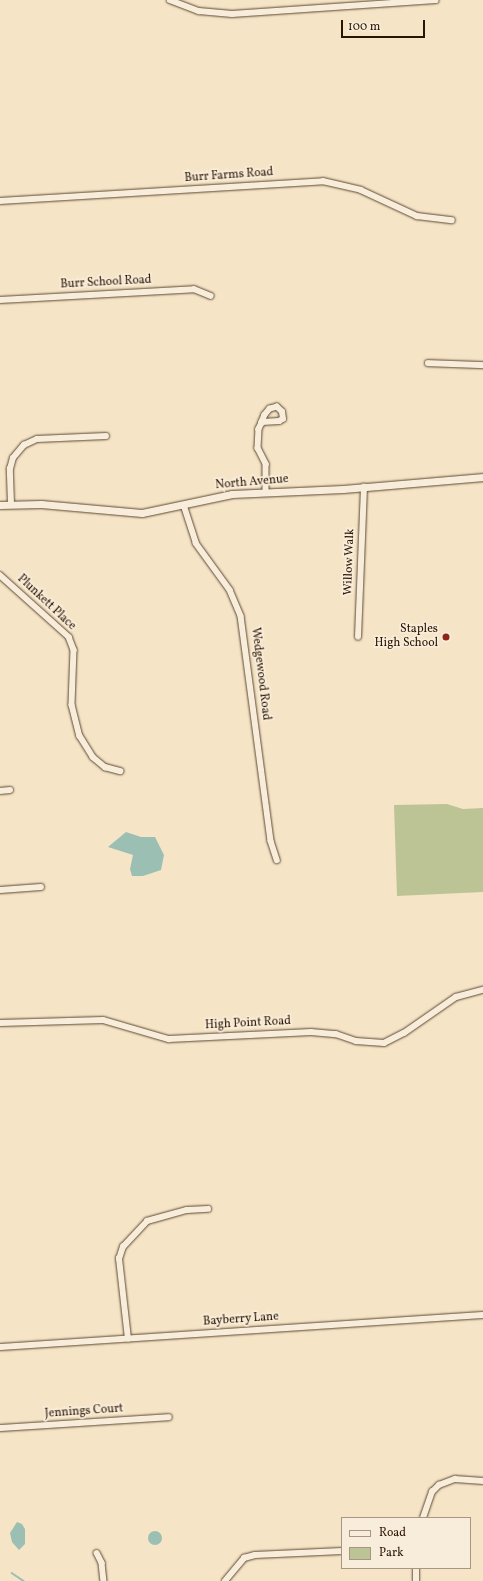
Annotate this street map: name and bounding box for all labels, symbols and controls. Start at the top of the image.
scale bar [343,12,427,38]
text: 100 m [348,19,380,35]
street label: Burr Farms Road [184,166,274,186]
street label: Burr School Road [60,273,152,293]
street label: North Avenue [215,473,289,493]
street label: Willow Walk [342,528,358,596]
street label: Plunkett Place [14,572,78,634]
place label: Staples High School [375,623,438,651]
street label: Wedgewood Road [247,627,273,721]
marker: Staples High School [441,632,451,642]
street label: High Point Road [205,1015,291,1033]
street label: Bayberry Lane [202,1310,280,1330]
street label: Jennings Court [44,1402,124,1422]
legend [341,1517,471,1569]
text: Road [379,1525,406,1541]
text: Park [379,1545,404,1561]

